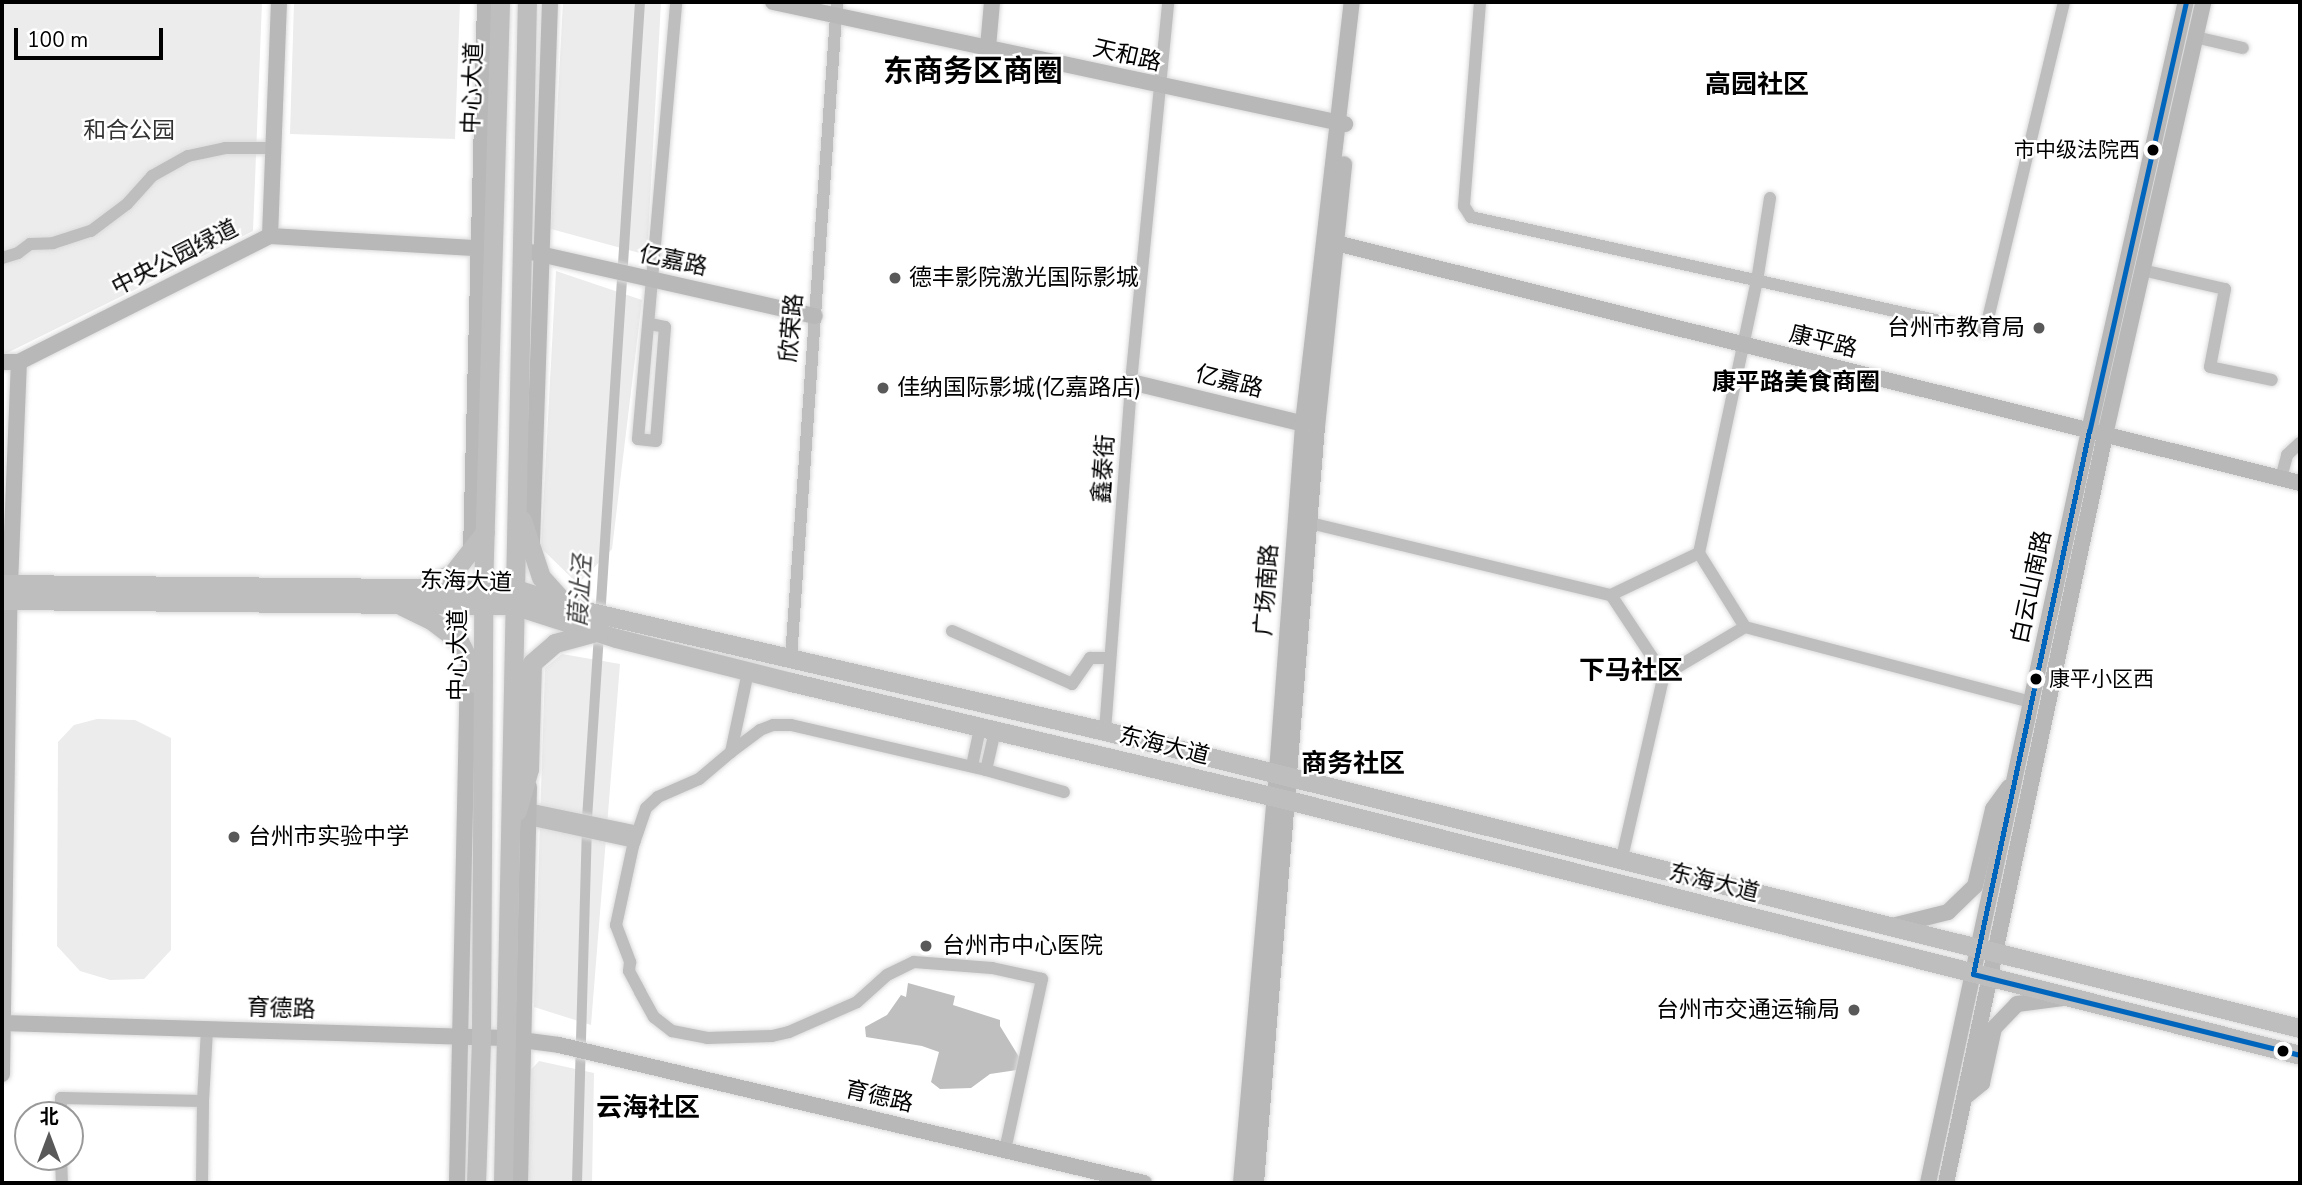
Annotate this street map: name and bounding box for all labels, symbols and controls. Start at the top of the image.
scale bar [18,14,166,58]
text: 100 m [27,26,88,54]
street label: 天和路 [1090,35,1164,77]
street label: 中心大道 [458,42,488,134]
district label: 东商务区商圈 [883,54,1063,90]
district label: 高园社区 [1705,69,1809,101]
park label: 和合公园 [83,117,175,145]
place label: 市中级法院西 [2014,137,2140,163]
marker: 市中级法院西 [2146,143,2160,157]
street label: 中央公园绿道 [107,214,243,302]
street label: 亿嘉路 [636,240,710,282]
place label: 德丰影院激光国际影城 [909,264,1139,292]
marker: 德丰影院激光国际影城 [887,270,903,286]
street label: 欣荣路 [775,292,809,364]
place label: 台州市教育局 [1887,314,2025,342]
street label: 康平路 [1786,320,1860,364]
marker: 台州市教育局 [2031,320,2047,336]
street label: 亿嘉路 [1192,360,1266,404]
district label: 康平路美食商圈 [1712,369,1880,397]
place label: 佳纳国际影城(亿嘉路店) [897,374,1142,402]
marker: 佳纳国际影城(亿嘉路店) [875,380,891,396]
street label: 鑫泰街 [1088,434,1120,504]
street label: 白云山南路 [2007,528,2057,646]
street label: 广场南路 [1250,543,1284,637]
water label: 葭沚泾 [564,554,598,628]
street label: 东海大道 [420,567,512,597]
street label: 中心大道 [444,609,472,701]
district label: 下马社区 [1579,655,1683,687]
place label: 康平小区西 [2049,666,2154,692]
marker: 康平小区西 [2029,672,2043,686]
street label: 东海大道 [1116,721,1212,771]
district label: 商务社区 [1301,748,1405,780]
place label: 台州市实验中学 [248,823,409,851]
marker: 台州市实验中学 [226,829,242,845]
street label: 东海大道 [1666,858,1762,908]
place label: 台州市中心医院 [942,932,1103,960]
marker: 台州市中心医院 [916,936,936,956]
street label: 育德路 [246,994,316,1024]
place label: 台州市交通运输局 [1656,996,1840,1024]
marker: 台州市交通运输局 [1846,1002,1862,1018]
unlabelled marker [2276,1044,2290,1058]
street label: 育德路 [842,1076,916,1118]
district label: 云海社区 [596,1092,700,1124]
north arrow [14,1101,84,1171]
text: 北 [39,1104,59,1130]

